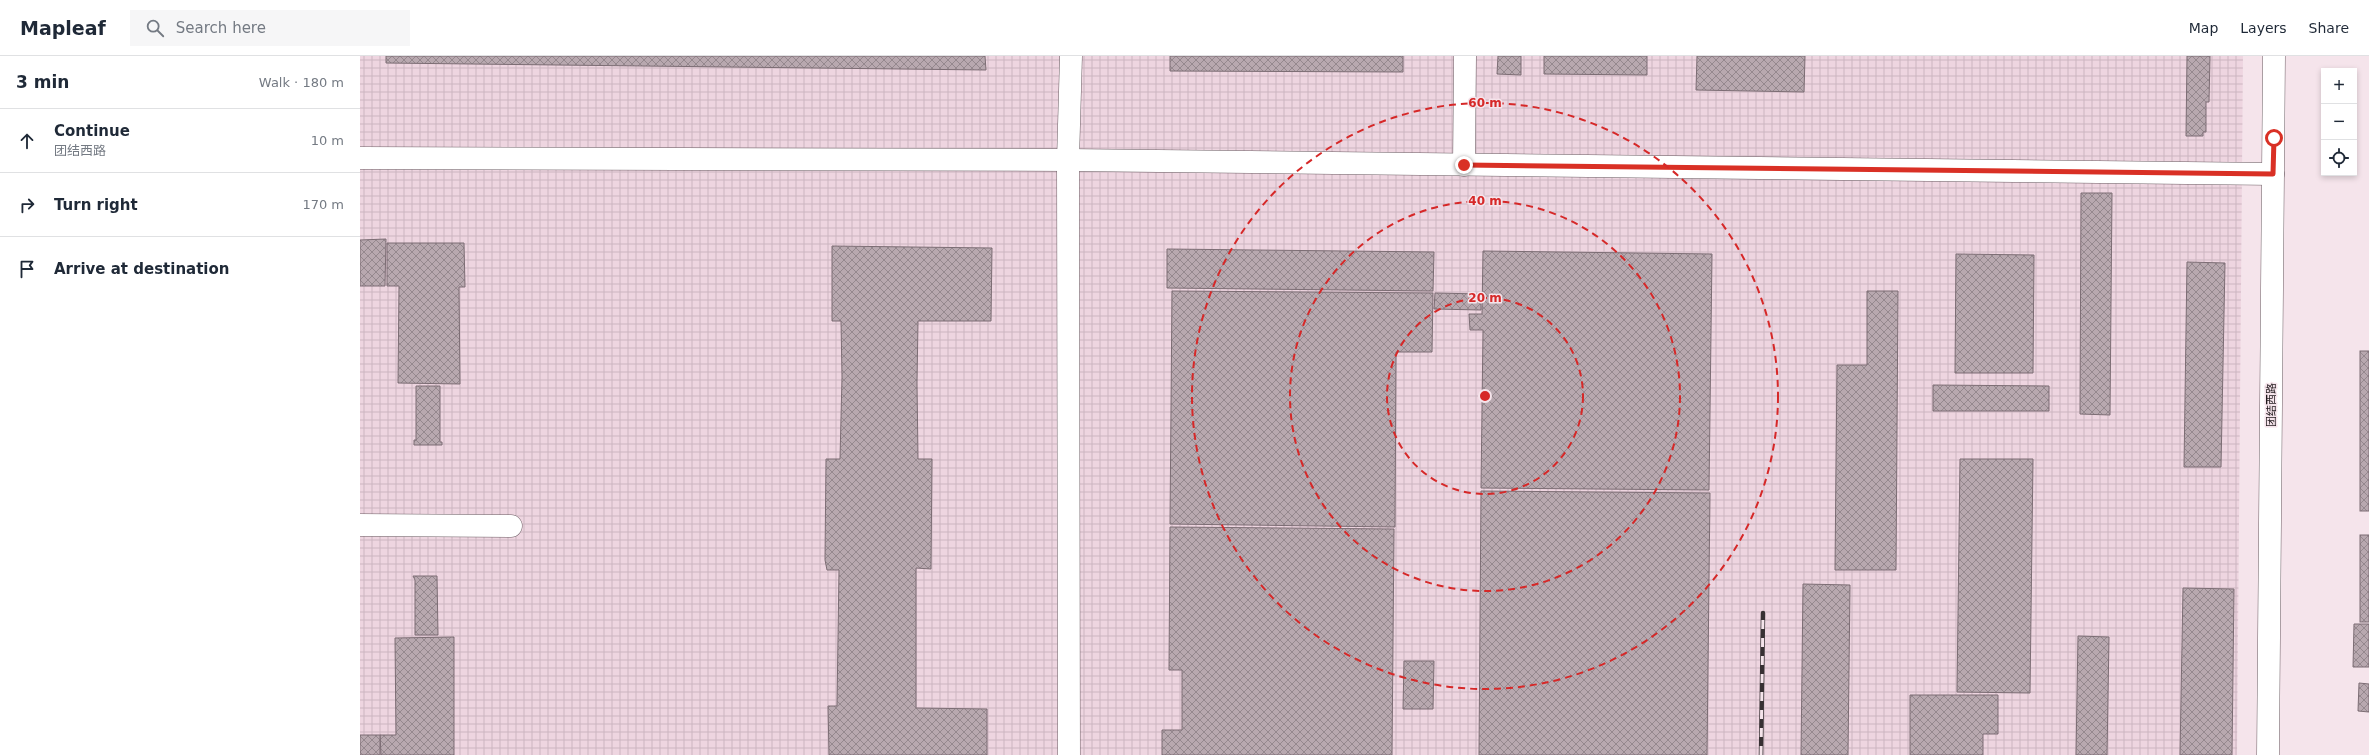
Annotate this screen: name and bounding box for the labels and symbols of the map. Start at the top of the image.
text: 60 m [1468,96,1502,110]
route start [2265,129,2283,147]
route end [1455,156,1473,174]
text: 40 m [1468,194,1502,208]
text: 20 m [1468,291,1502,305]
street label: 团结西路 [2265,383,2278,427]
centre of rings [1478,389,1492,403]

